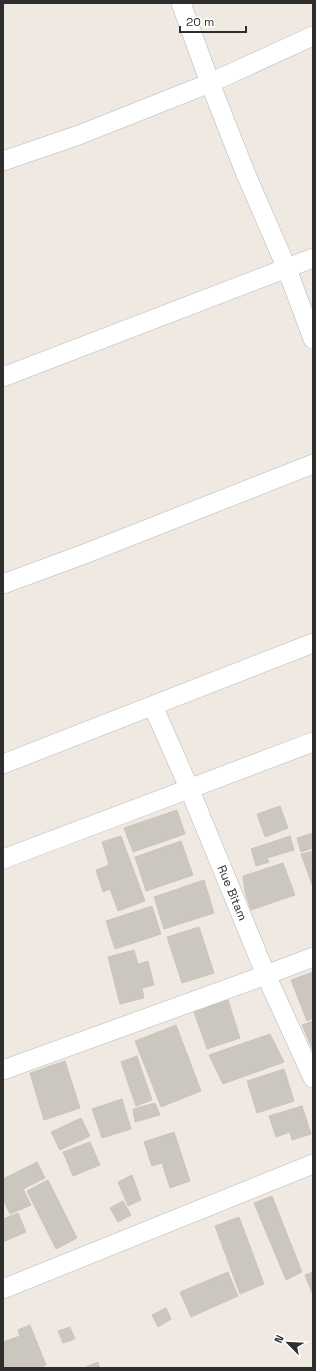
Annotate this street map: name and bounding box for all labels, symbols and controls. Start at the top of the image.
scale bar [180,8,246,34]
text: 20 m [186,14,214,30]
street label: Rue Bitam [214,863,251,923]
north arrow [268,1323,308,1363]
text: N [271,1333,287,1345]

